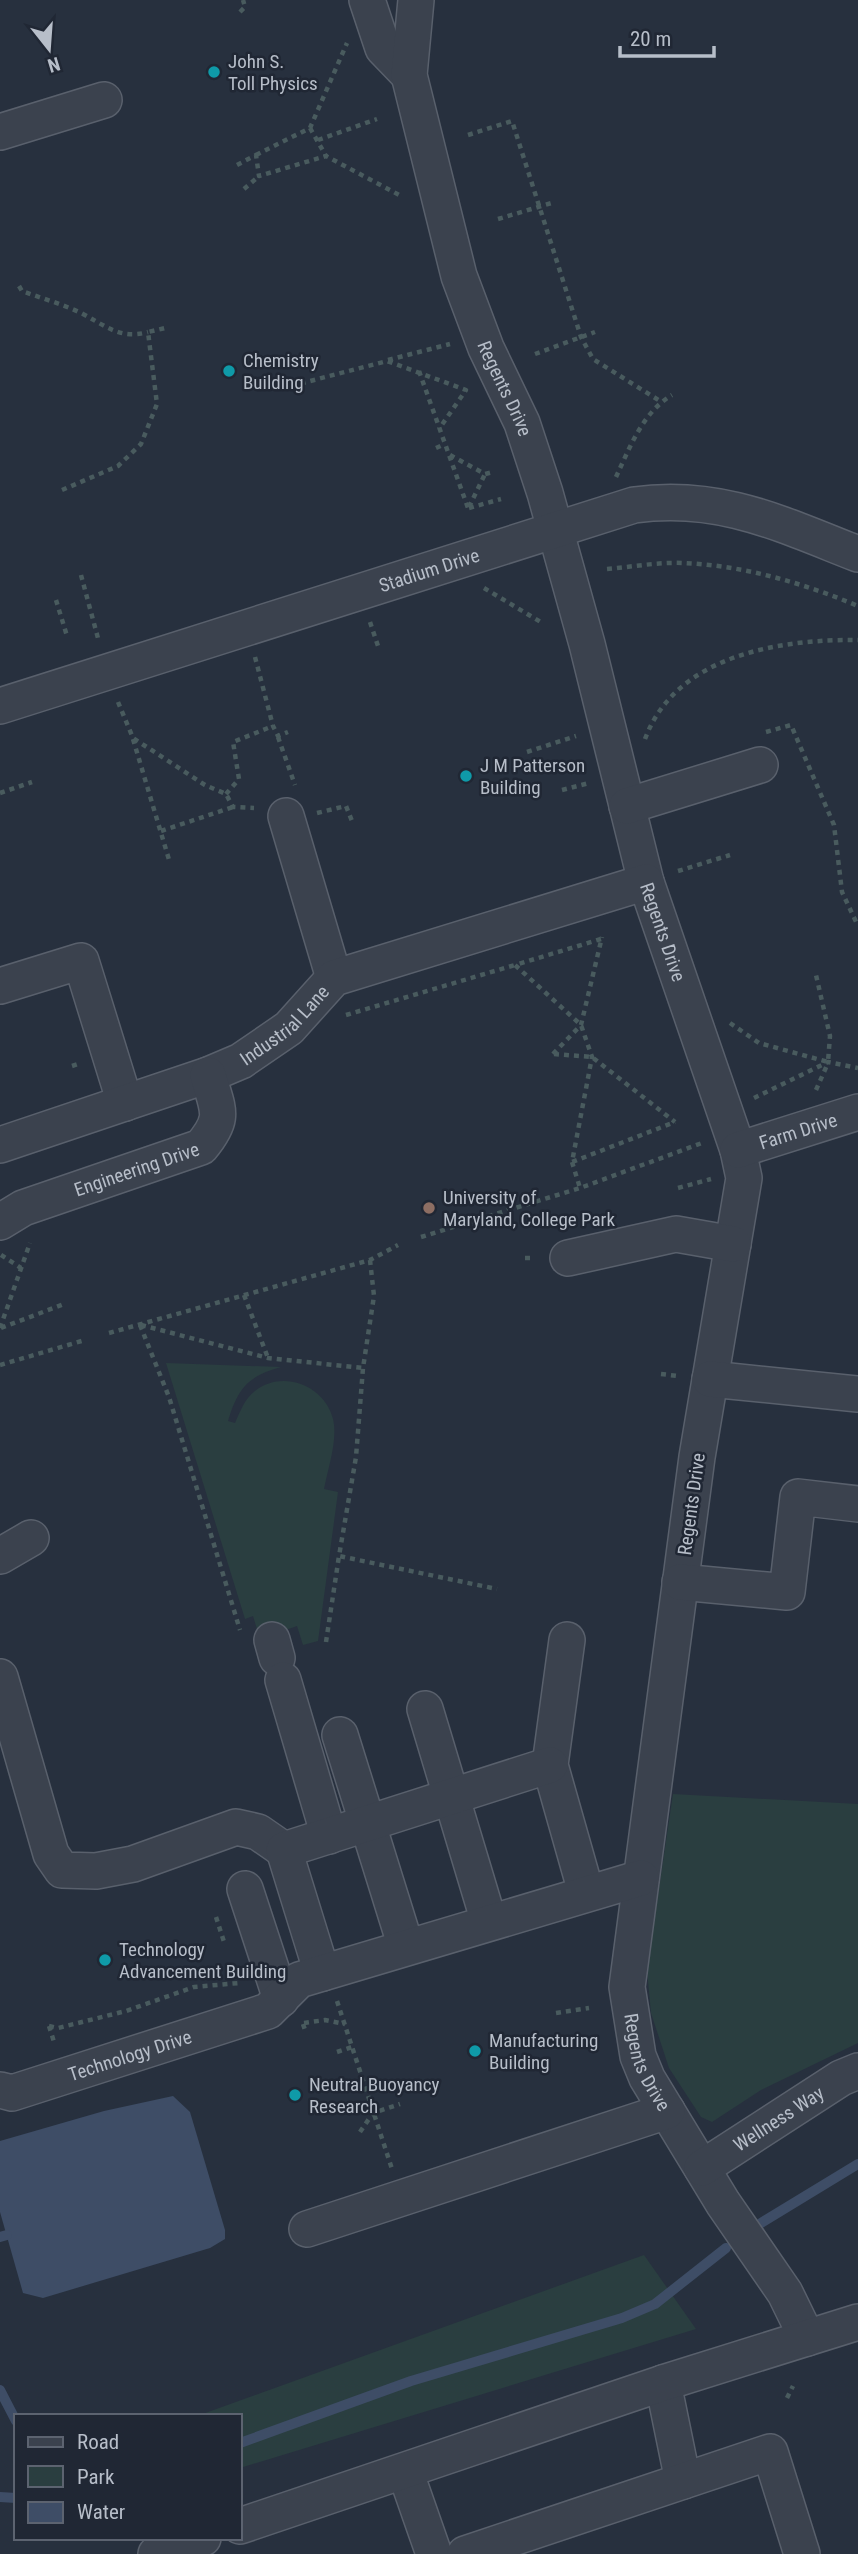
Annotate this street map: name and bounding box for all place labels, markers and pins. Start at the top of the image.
place label: John S. Toll Physics [228,50,318,95]
marker: John S. Toll Physics [206,64,222,80]
place label: Chemistry Building [243,349,319,394]
marker: Chemistry Building [221,363,237,379]
place label: J M Patterson Building [480,754,585,799]
marker: J M Patterson Building [458,768,474,784]
place label: University of Maryland, College Park [443,1186,615,1231]
marker: University of Maryland, College Park [421,1200,437,1216]
place label: Technology Advancement Building [119,1938,286,1983]
marker: Technology Advancement Building [97,1952,113,1968]
place label: Manufacturing Building [489,2029,598,2074]
marker: Manufacturing Building [467,2043,483,2059]
place label: Neutral Buoyancy Research [309,2073,440,2118]
marker: Neutral Buoyancy Research [287,2087,303,2103]

